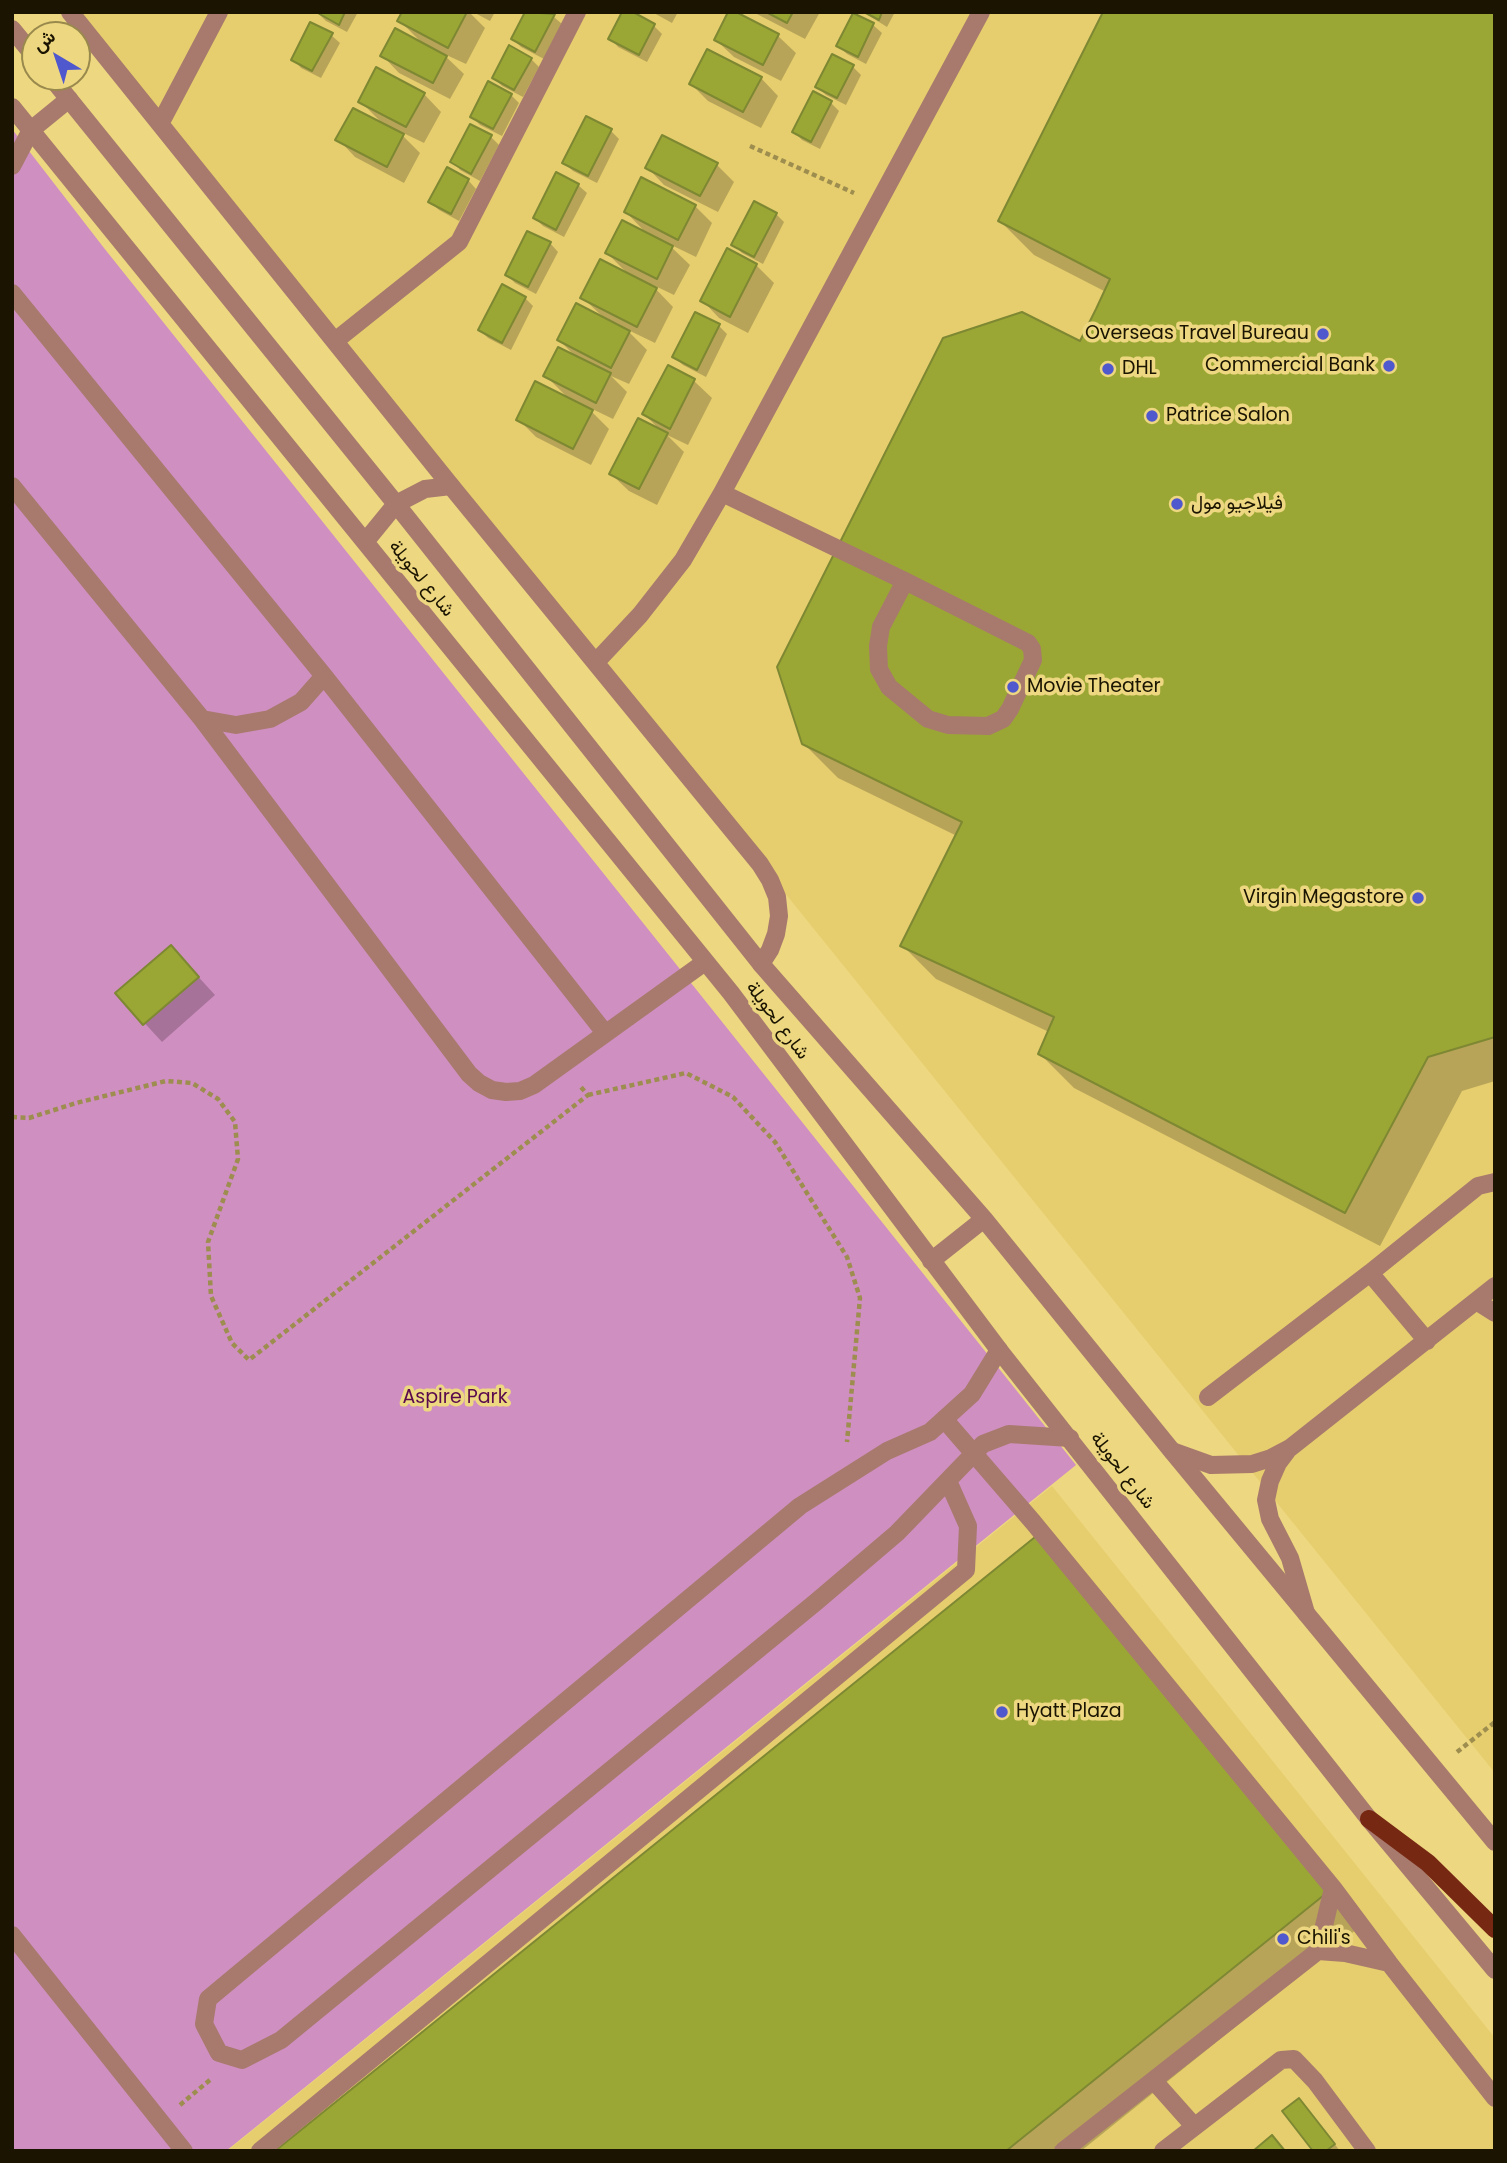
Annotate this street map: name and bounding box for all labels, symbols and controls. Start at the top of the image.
north arrow [21,21,91,91]
text: ش [26,23,61,59]
place label: Overseas Travel Bureau [1085,323,1309,345]
marker: Overseas Travel Bureau [1315,326,1331,342]
place label: Commercial Bank [1205,355,1375,377]
place label: DHL [1122,358,1157,380]
marker: Commercial Bank [1381,358,1397,374]
marker: DHL [1100,361,1116,377]
place label: Patrice Salon [1166,405,1290,427]
marker: Patrice Salon [1144,408,1160,424]
place label: فيلاجيو مول [1191,493,1283,515]
marker: فيلاجيو مول [1169,496,1185,512]
street label: شارع لحويلة [383,536,459,622]
place label: Movie Theater [1027,676,1161,698]
marker: Movie Theater [1005,679,1021,695]
place label: Virgin Megastore [1243,887,1404,909]
marker: Virgin Megastore [1410,890,1426,906]
street label: شارع لحويلة [740,977,814,1065]
park label: Aspire Park [403,1387,507,1409]
street label: شارع لحويلة [1085,1428,1159,1514]
place label: Hyatt Plaza [1016,1701,1122,1723]
marker: Hyatt Plaza [994,1704,1010,1720]
place label: Chili's [1297,1928,1351,1950]
marker: Chili's [1275,1931,1291,1947]

